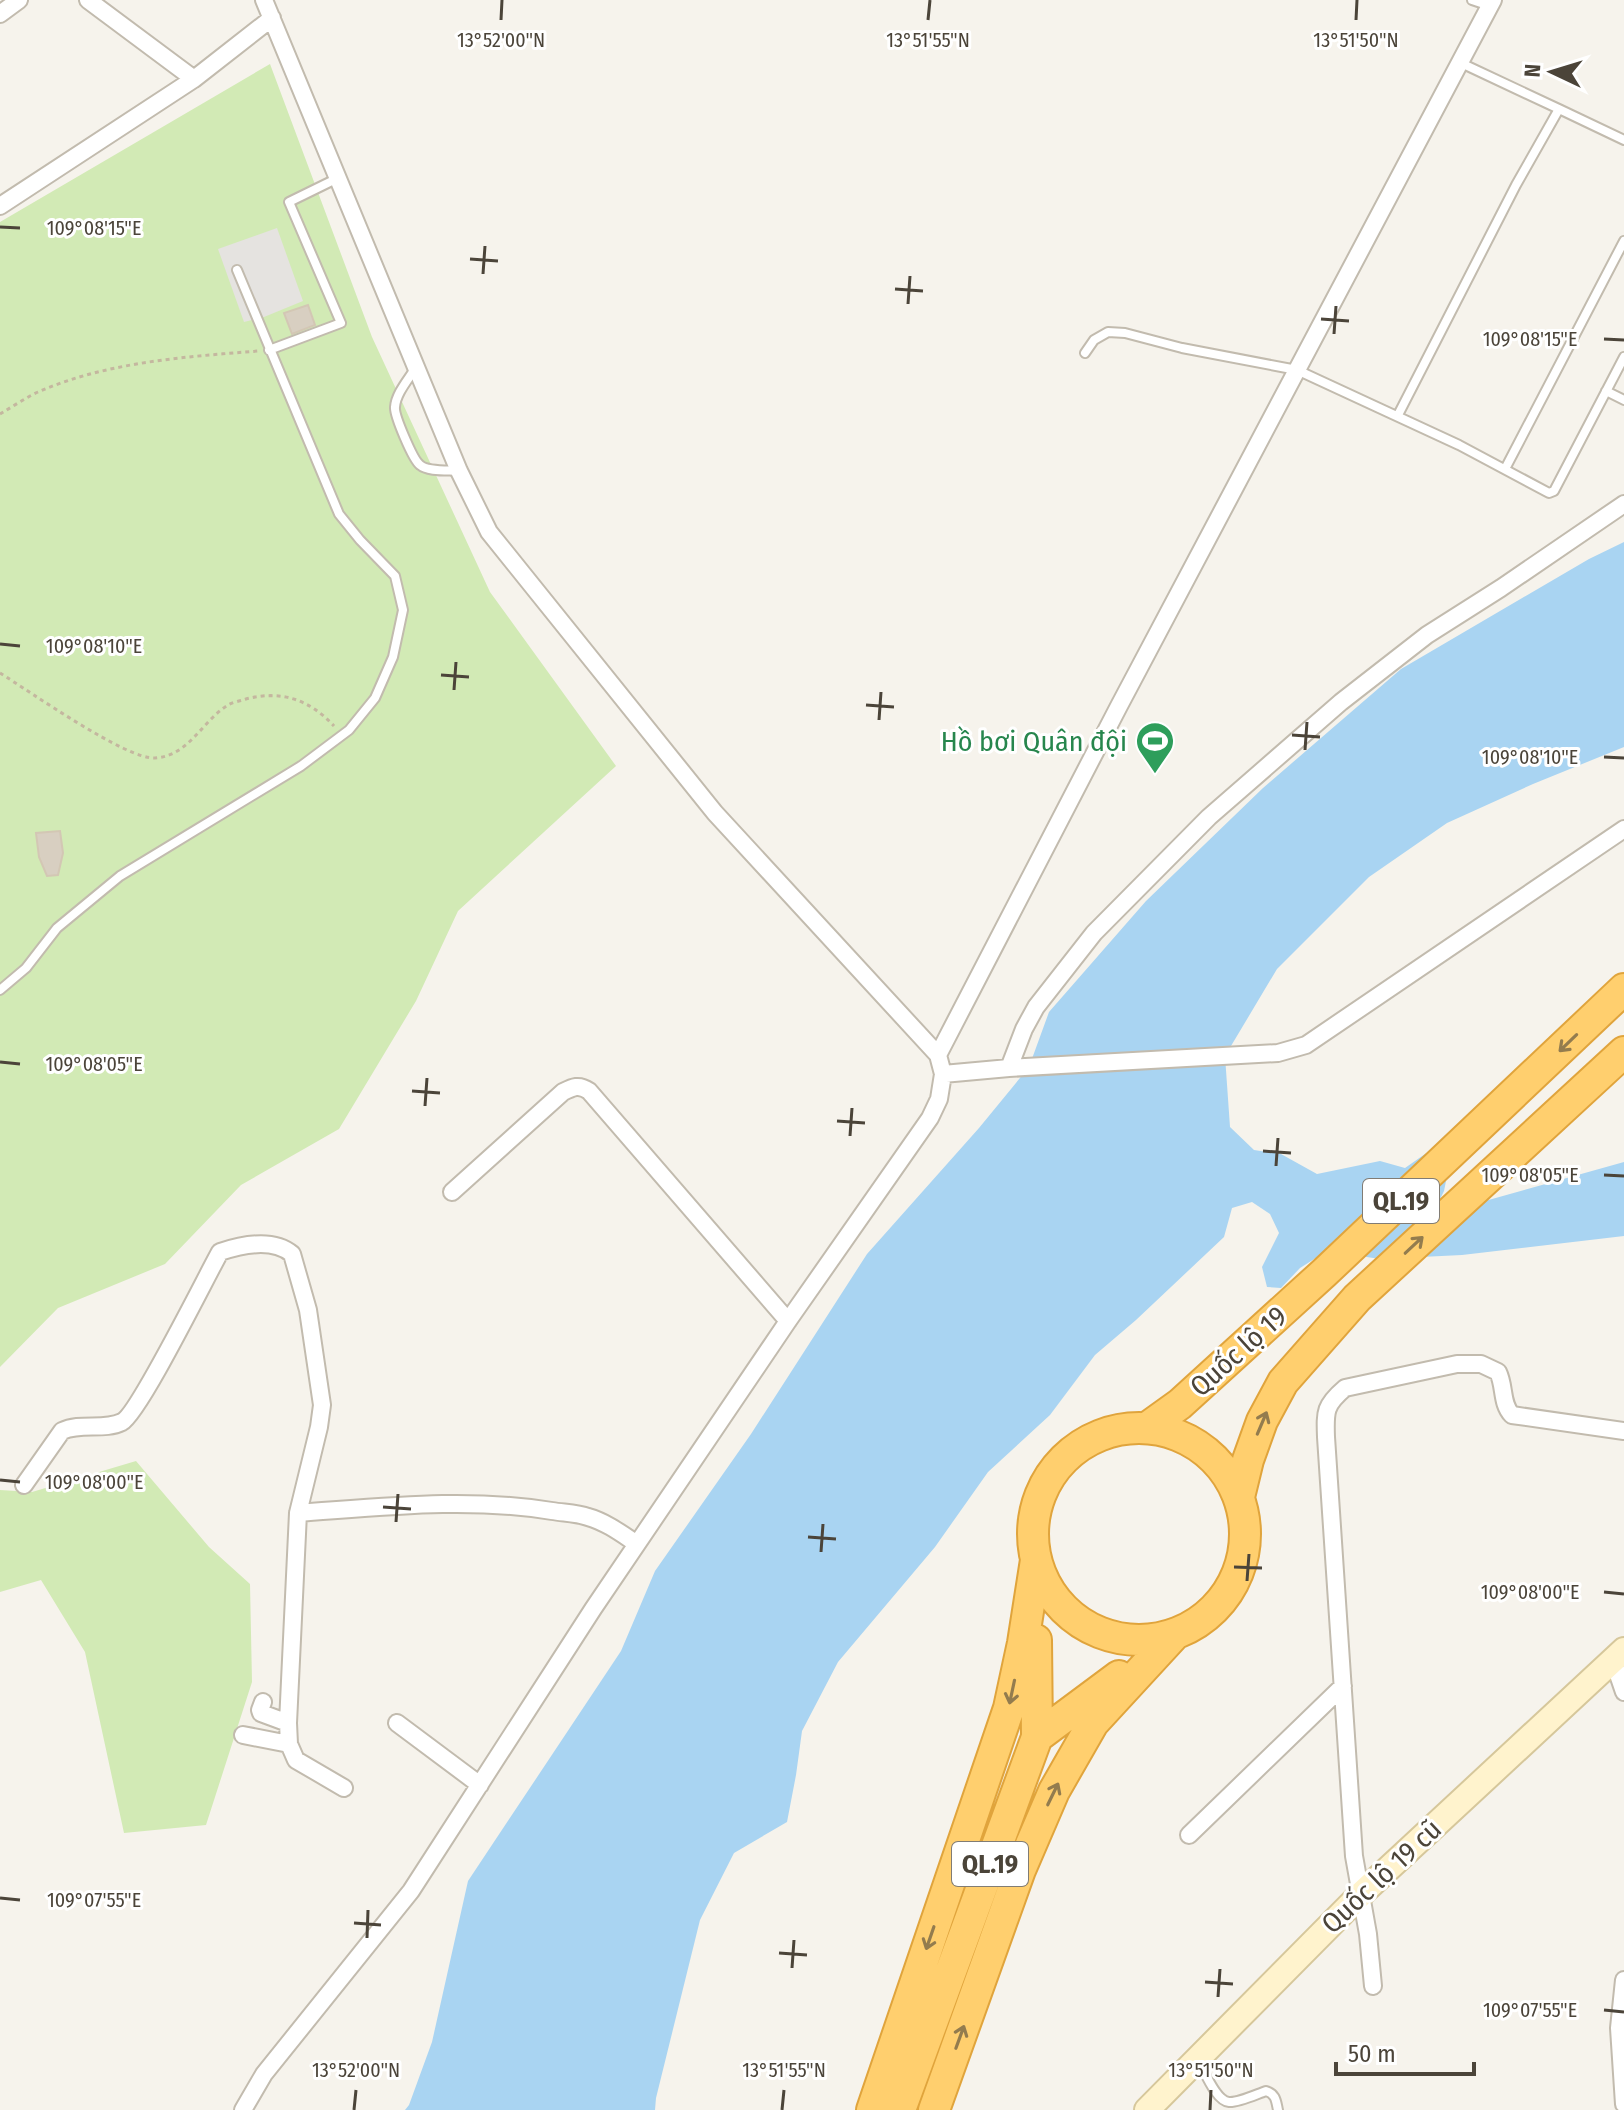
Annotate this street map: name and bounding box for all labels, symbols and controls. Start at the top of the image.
text: 13°52'00"N [457,28,545,52]
text: 13°51'55"N [886,28,970,52]
text: 13°51'50"N [1313,28,1399,52]
north arrow [1512,32,1592,112]
text: N [1519,63,1546,78]
text: 109°08'15"E [47,216,141,240]
text: 109°08'15"E [1483,327,1577,351]
text: 109°08'10"E [46,634,142,658]
sports icon: Hồ bơi Quân đội [1134,720,1176,775]
place label: Hồ bơi Quân đội [941,725,1127,758]
text: 109°08'10"E [1482,745,1578,769]
one-way arrow [1558,1033,1578,1052]
text: 109°08'05"E [45,1052,143,1076]
text: 109°08'05"E [1481,1163,1579,1187]
road number: QL.19 [1363,1179,1439,1223]
one-way arrow [1404,1235,1424,1254]
street label: Quốc lộ 19 [1183,1299,1293,1403]
one-way arrow [1256,1411,1271,1436]
text: 109°08'00"E [45,1470,143,1494]
text: 109°08'00"E [1481,1580,1579,1604]
one-way arrow [1004,1679,1019,1704]
one-way arrow [1046,1782,1061,1806]
street label: Quốc lộ 19 cũ [1315,1813,1448,1940]
road number: QL.19 [952,1842,1028,1886]
text: 109°07'55"E [47,1888,141,1912]
one-way arrow [921,1926,936,1951]
text: 109°07'55"E [1483,1998,1577,2022]
one-way arrow [954,2024,969,2049]
scale bar [1336,2026,1474,2076]
text: 50 m [1348,2040,1396,2068]
text: 13°52'00"N [312,2058,400,2082]
text: 13°51'55"N [742,2058,826,2082]
text: 13°51'50"N [1168,2058,1254,2082]

